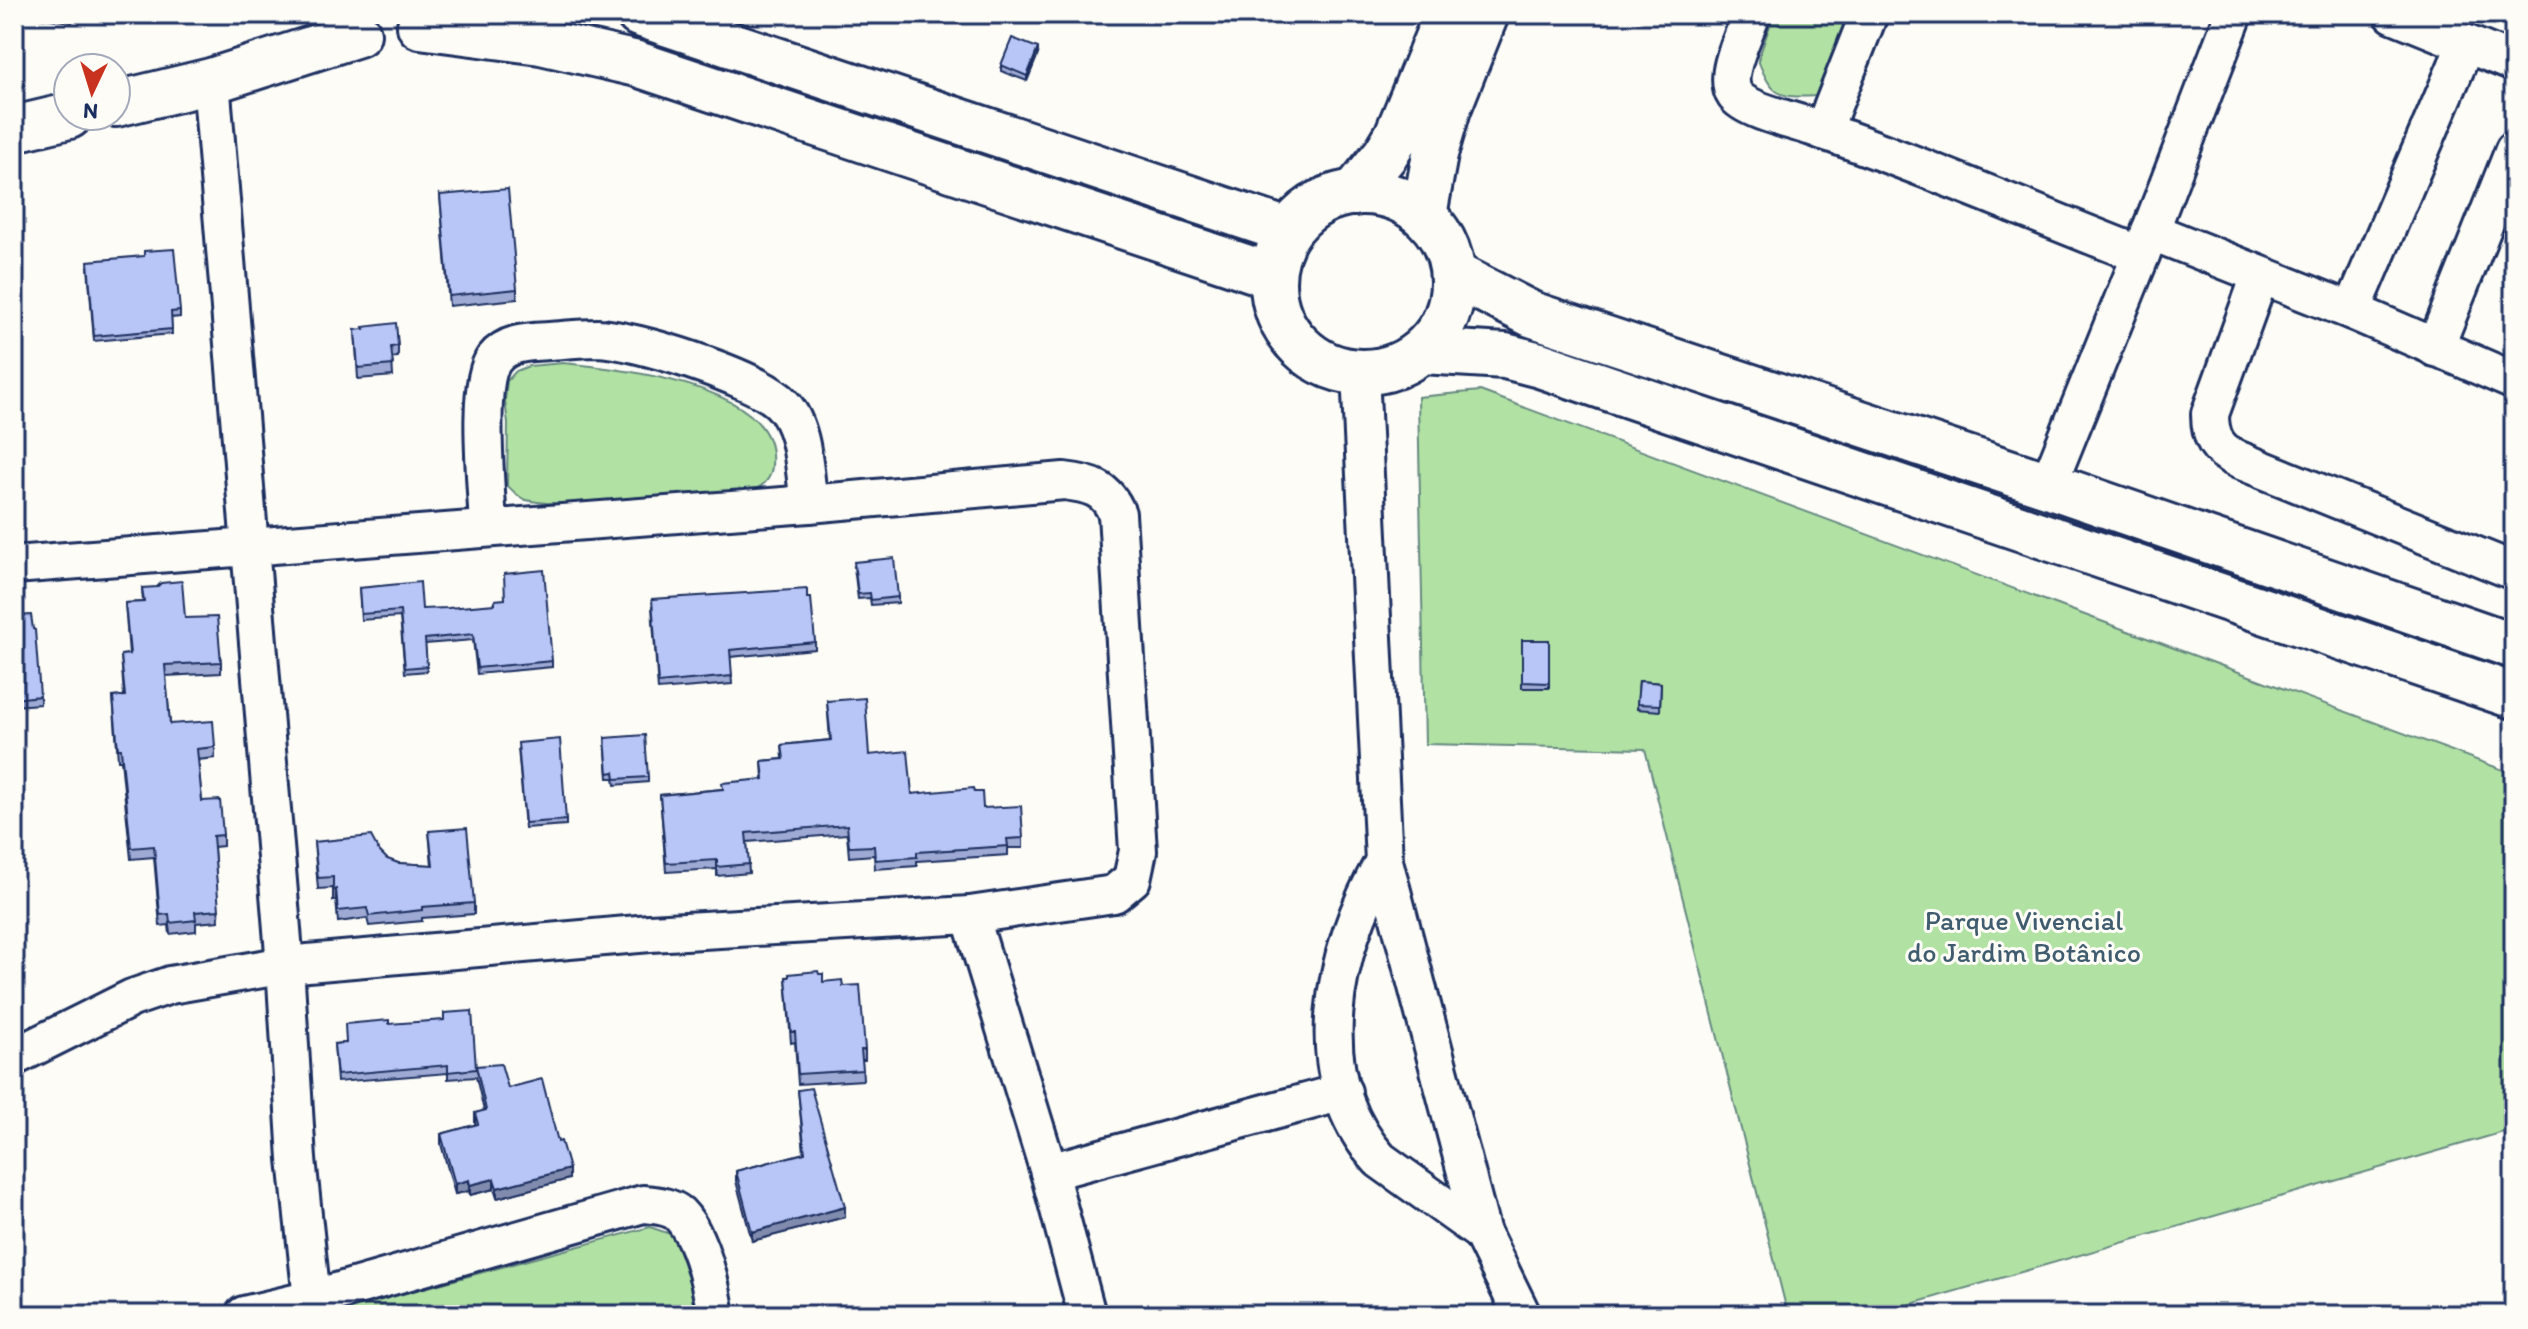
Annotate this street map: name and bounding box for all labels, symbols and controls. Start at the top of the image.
north arrow [52,52,132,132]
text: N [82,97,99,125]
park label: Parque Vivencial do Jardim Botânico [1907,903,2141,969]

